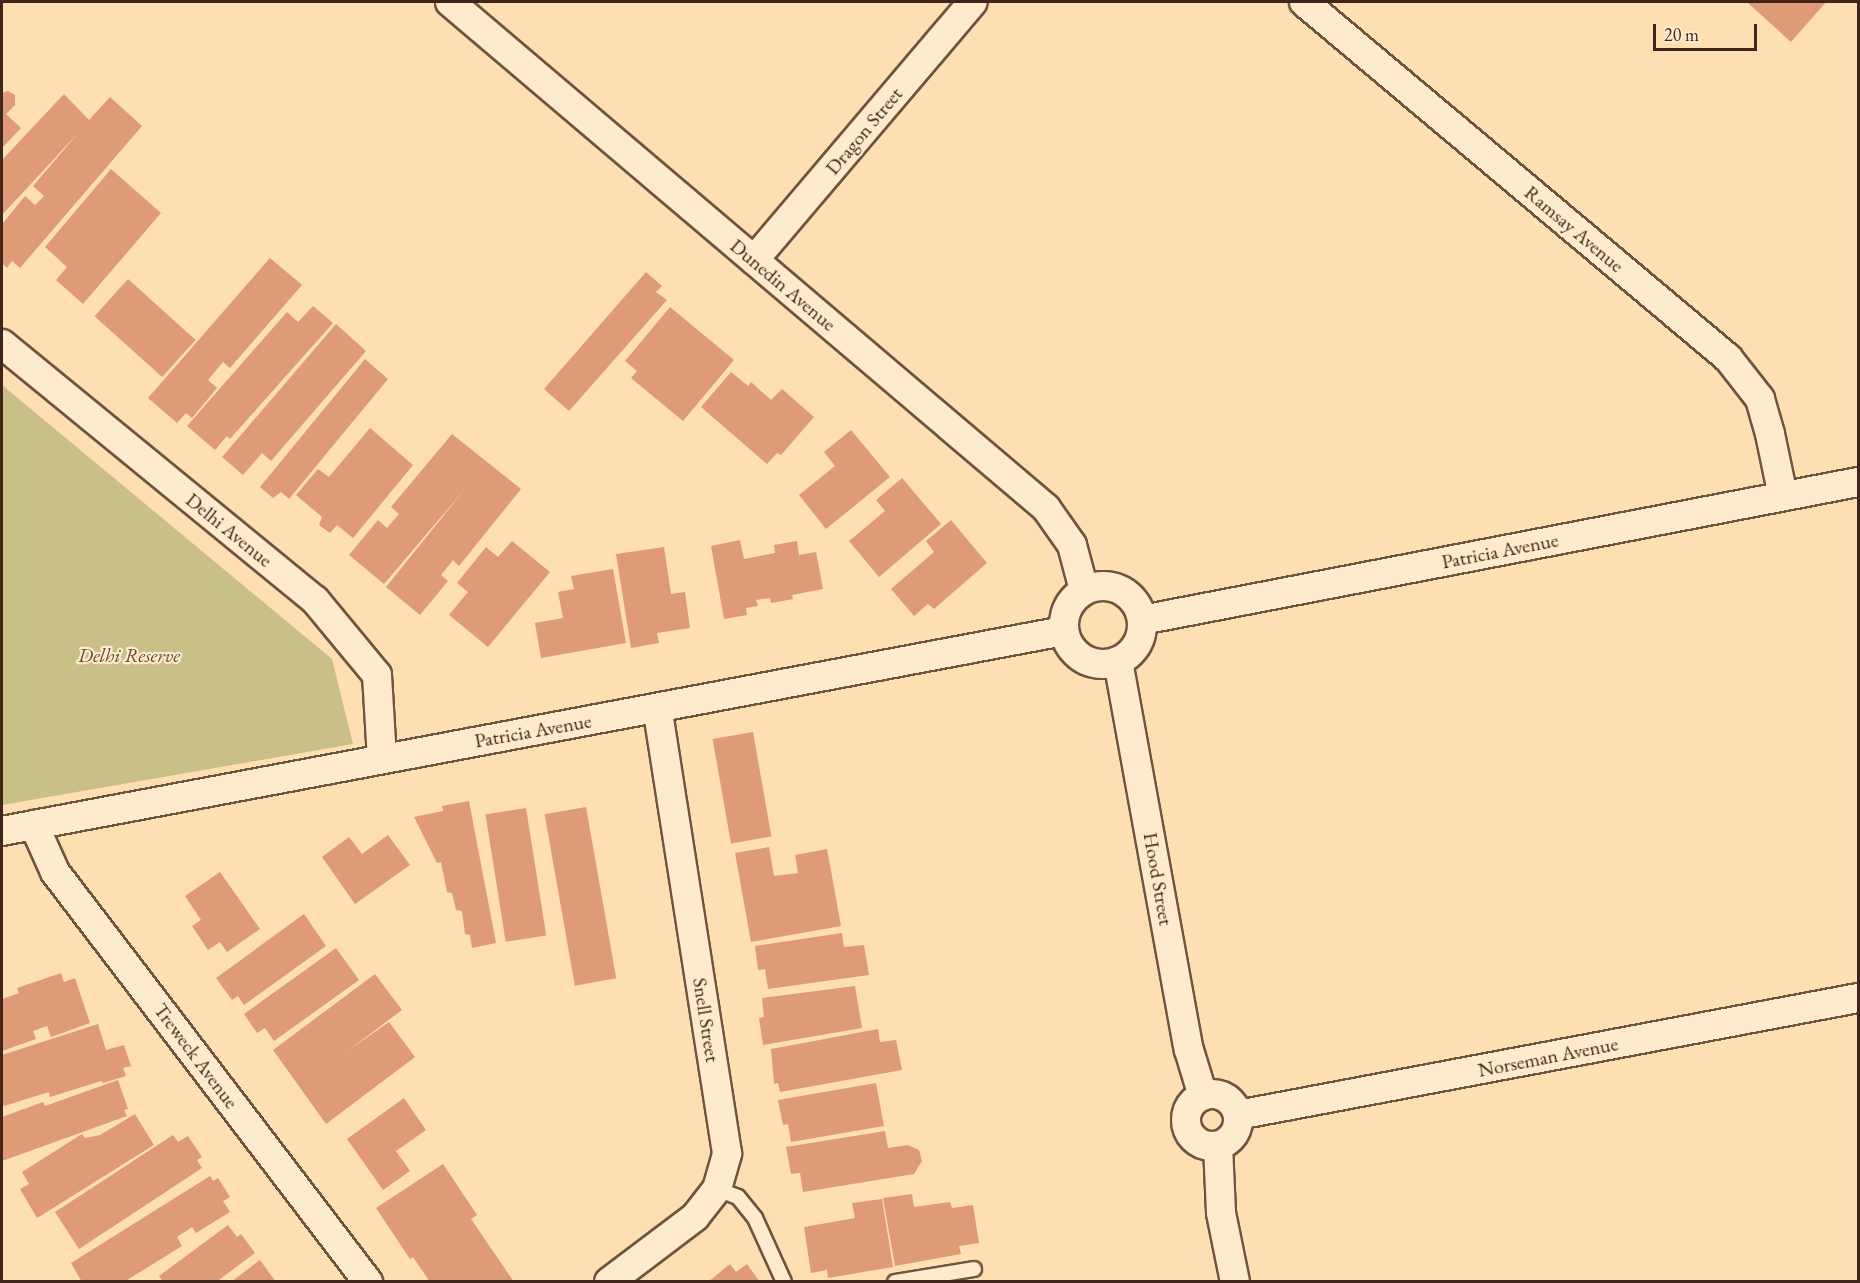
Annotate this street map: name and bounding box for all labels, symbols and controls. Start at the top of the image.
scale bar [1656,12,1760,50]
text: 20 m [1664,23,1699,46]
street label: Dragon Street [820,82,908,180]
street label: Ramsay Avenue [1519,181,1629,277]
street label: Dunedin Avenue [725,234,841,336]
street label: Delhi Avenue [181,488,277,572]
street label: Patricia Avenue [1440,528,1560,574]
park label: Delhi Reserve [78,643,180,667]
street label: Patricia Avenue [473,709,593,753]
street label: Hood Street [1138,831,1178,927]
street label: Snell Street [687,976,725,1064]
street label: Treweck Avenue [149,999,243,1113]
street label: Norseman Avenue [1476,1032,1620,1082]

